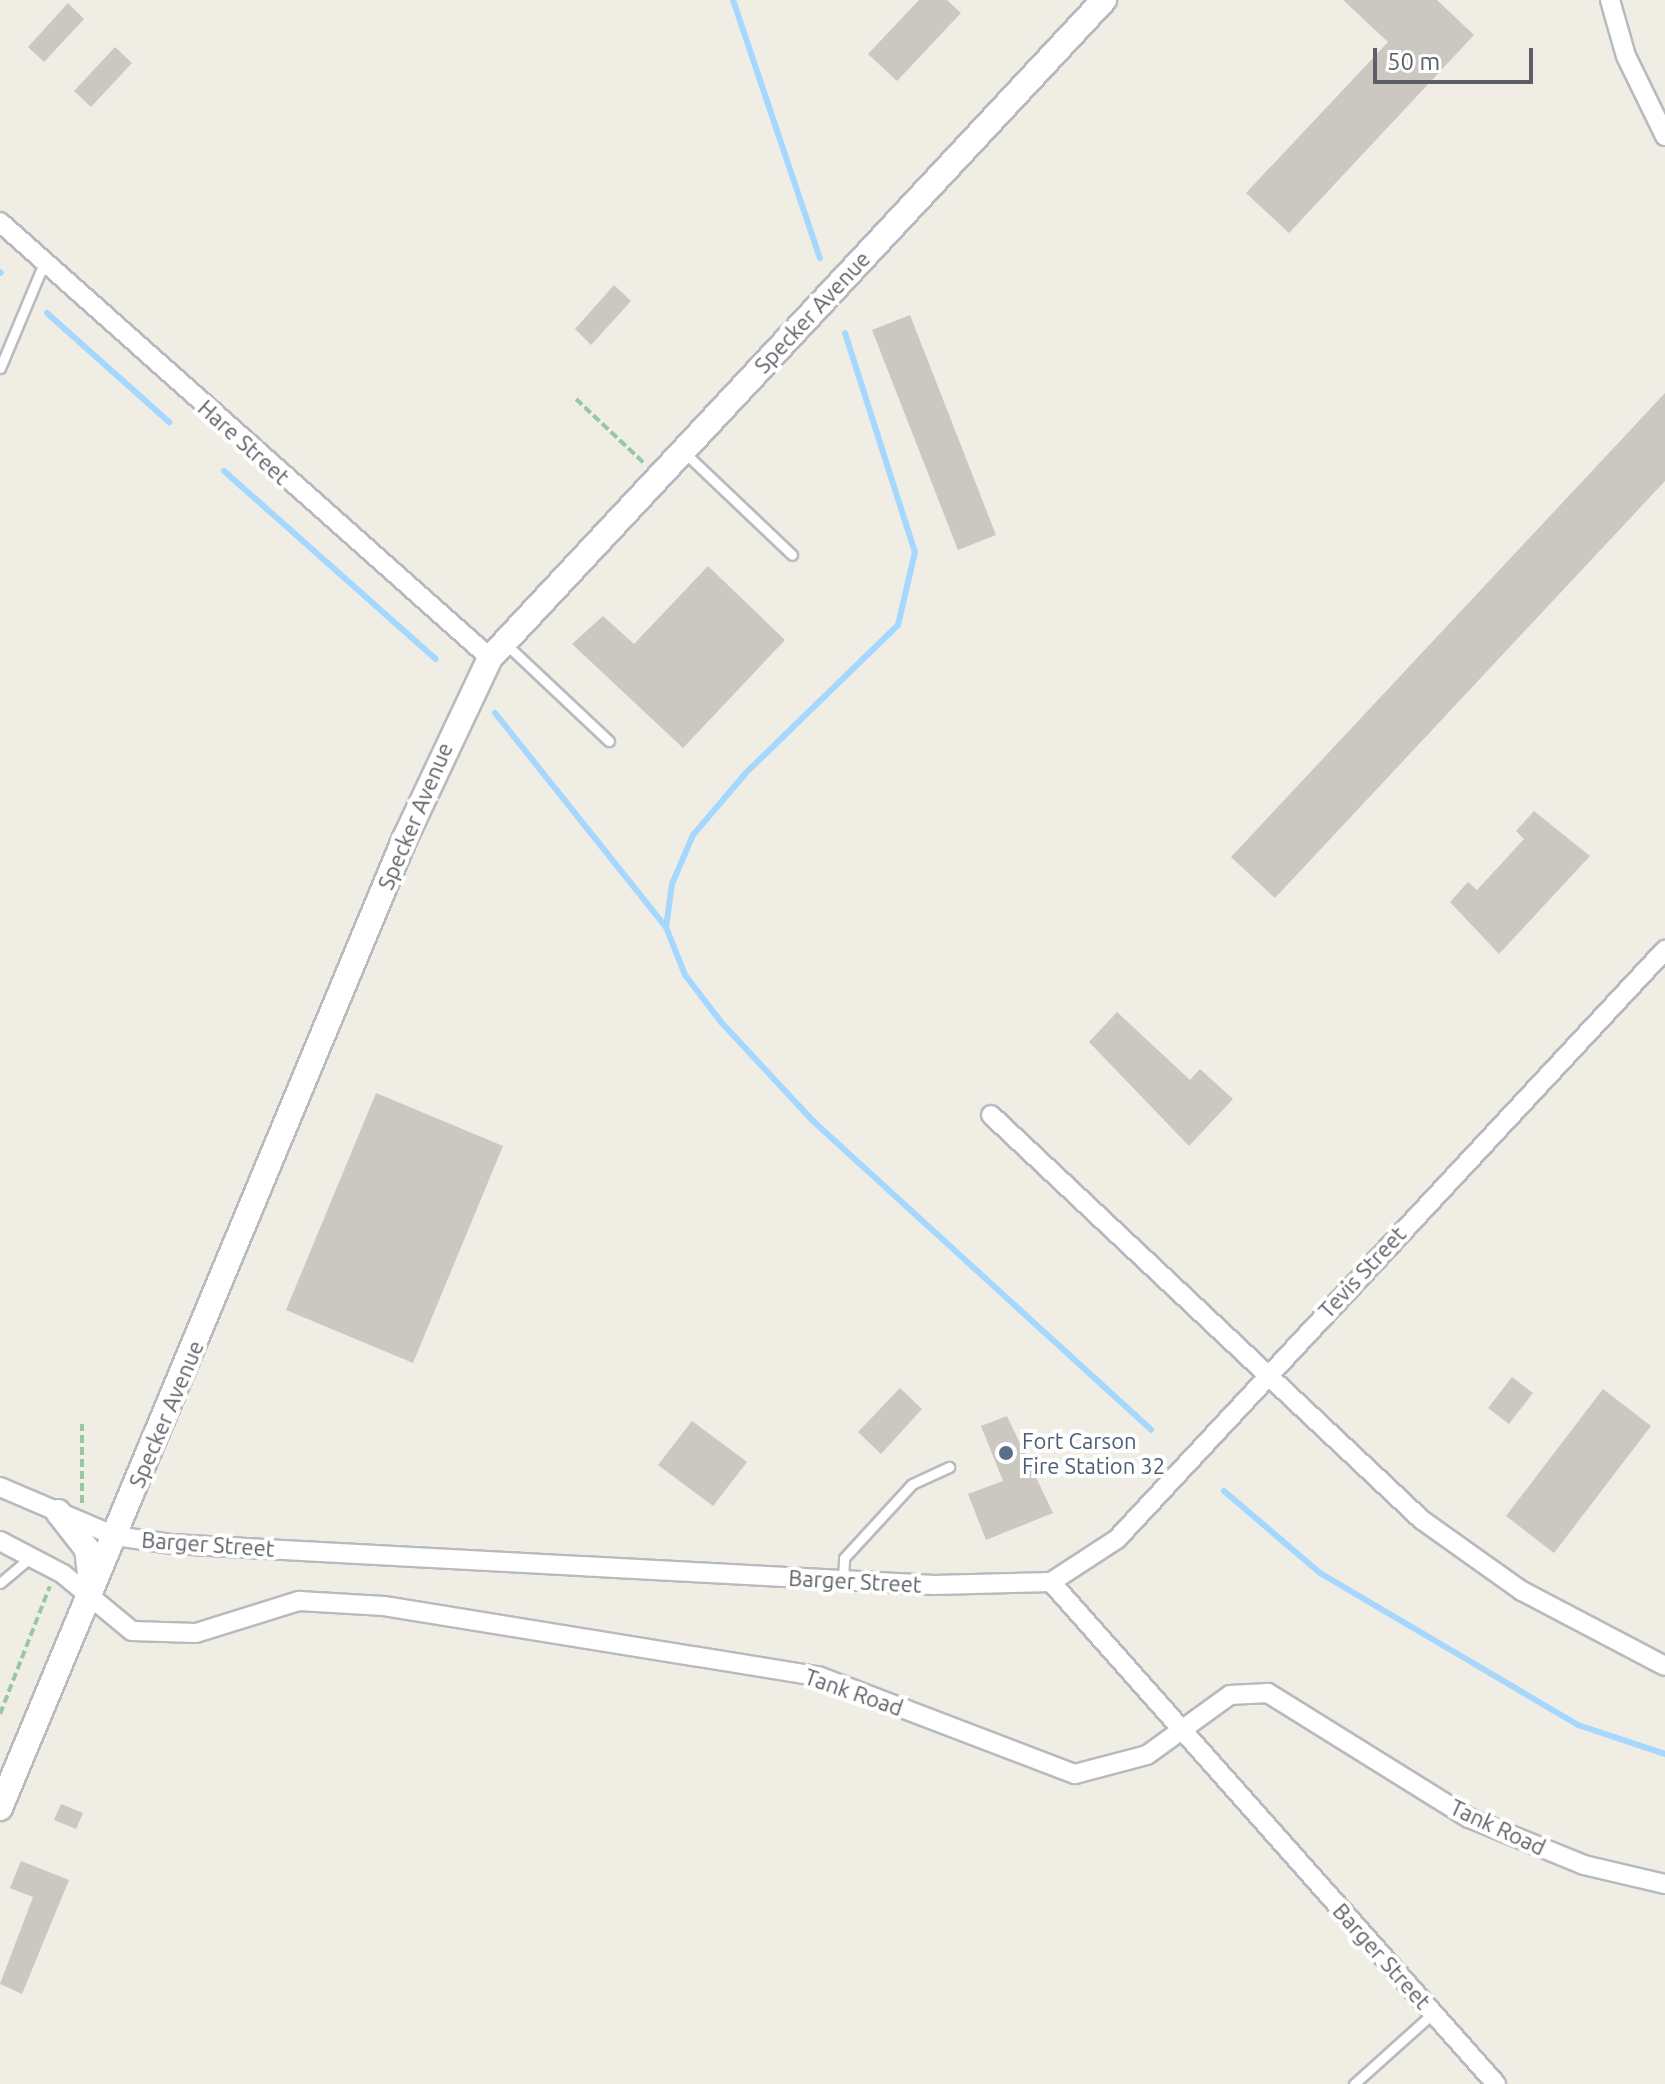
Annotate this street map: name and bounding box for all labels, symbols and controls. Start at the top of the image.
scale bar [1377,32,1537,82]
text: 50 m [1387,48,1440,75]
street label: Specker Avenue [749,246,875,378]
street label: Hare Street [193,394,295,490]
street label: Specker Avenue [372,739,458,893]
street label: Tevis Street [1313,1221,1411,1323]
street label: Specker Avenue [123,1337,209,1491]
place label: Fort Carson Fire Station 32 [1022,1427,1165,1478]
marker: Fort Carson Fire Station 32 [997,1444,1015,1462]
street label: Barger Street [141,1526,275,1562]
street label: Barger Street [788,1564,922,1598]
street label: Tank Road [801,1663,907,1721]
street label: Tank Road [1446,1793,1550,1861]
street label: Barger Street [1328,1898,1436,2014]

